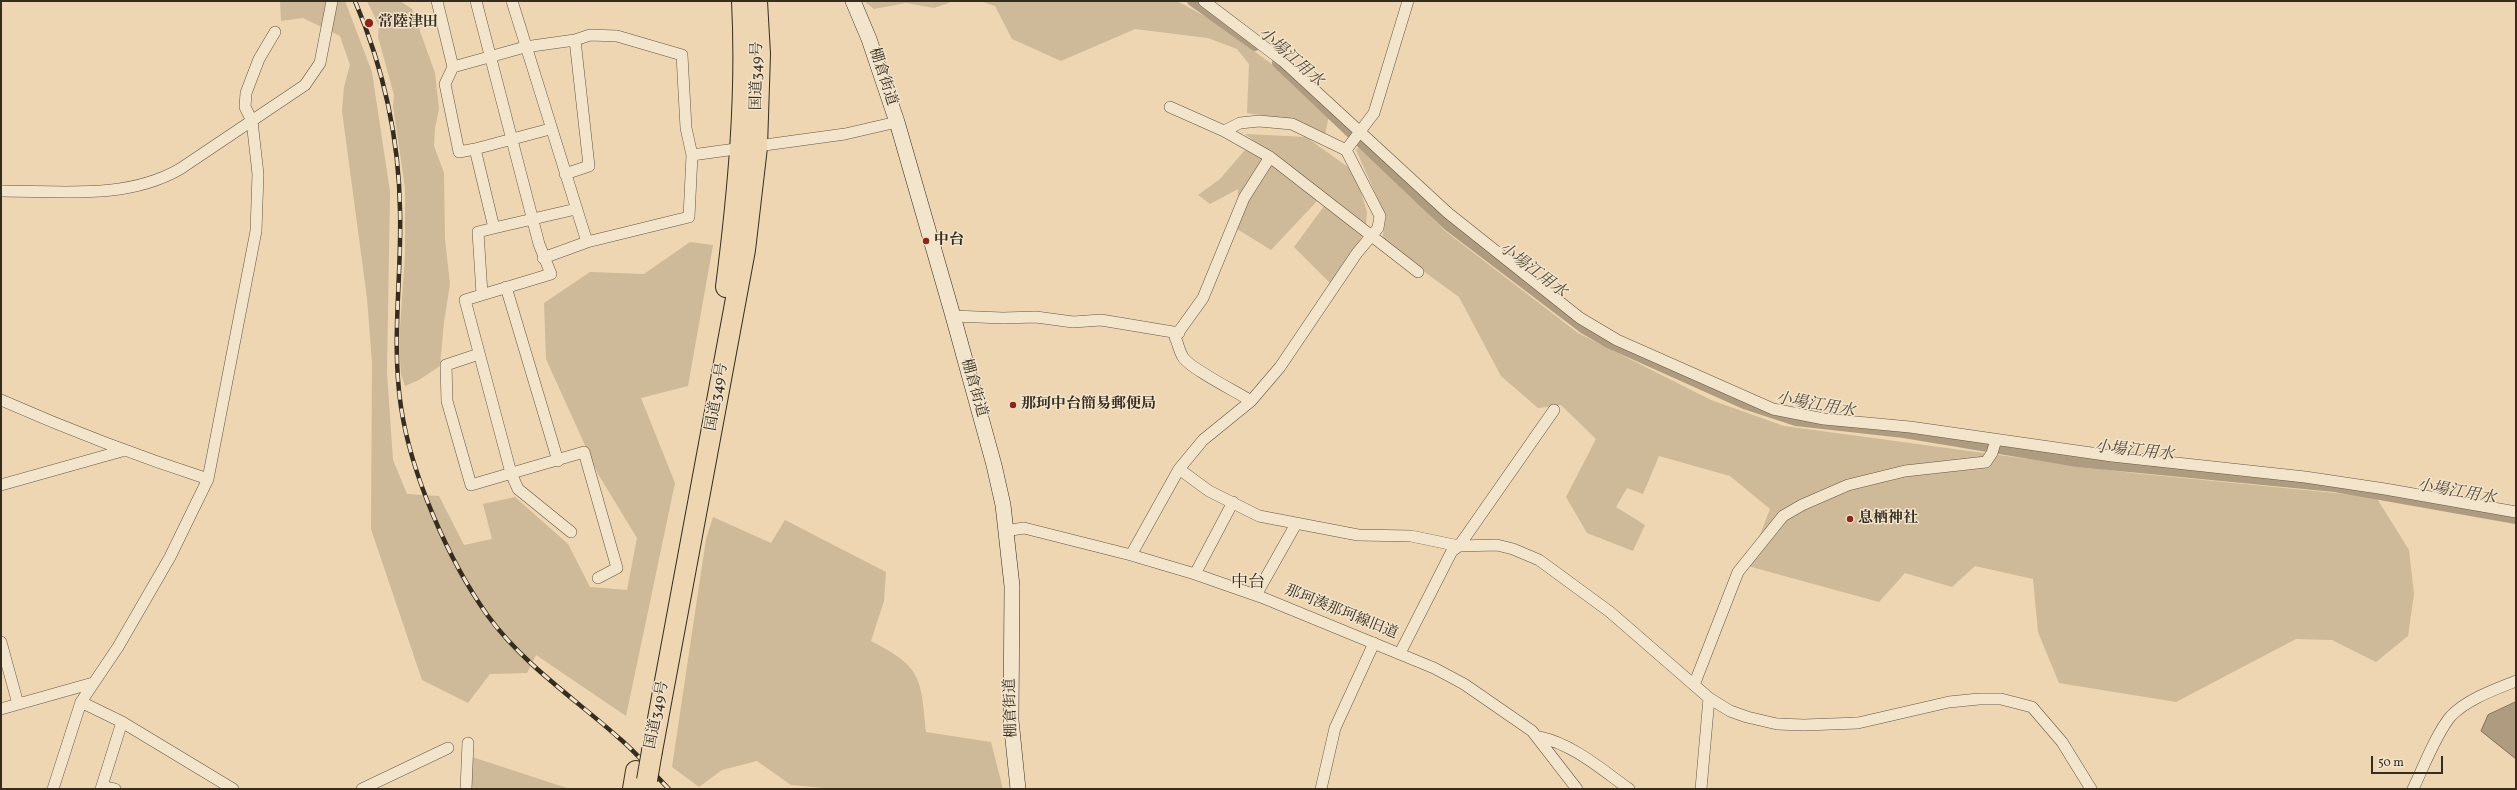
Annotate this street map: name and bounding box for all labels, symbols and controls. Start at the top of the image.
place label: 常陸津田 [378,14,438,32]
marker: 常陸津田 [363,17,375,29]
water label: 小場江用水 [1254,25,1326,91]
street label: 国道349号 [748,41,768,111]
street label: 棚倉街道 [864,46,900,108]
place label: 中台 [934,232,964,250]
marker: 中台 [921,236,931,246]
water label: 小場江用水 [1494,239,1570,303]
street label: 棚倉街道 [956,357,990,419]
street label: 国道349号 [703,361,733,433]
water label: 小場江用水 [1774,390,1856,422]
place label: 那珂中台簡易郵便局 [1021,396,1156,414]
marker: 那珂中台簡易郵便局 [1008,400,1018,410]
water label: 小場江用水 [2093,438,2175,466]
water label: 小場江用水 [2415,477,2497,509]
place label: 息栖神社 [1858,510,1918,528]
marker: 息栖神社 [1845,514,1855,524]
district label: 中台 [1231,574,1265,594]
street label: 那珂湊那珂線旧道 [1282,582,1400,644]
street label: 棚倉街道 [1002,678,1022,738]
street label: 国道349号 [643,679,673,751]
scale bar [2373,748,2445,774]
text: 50 m [2378,755,2404,771]

